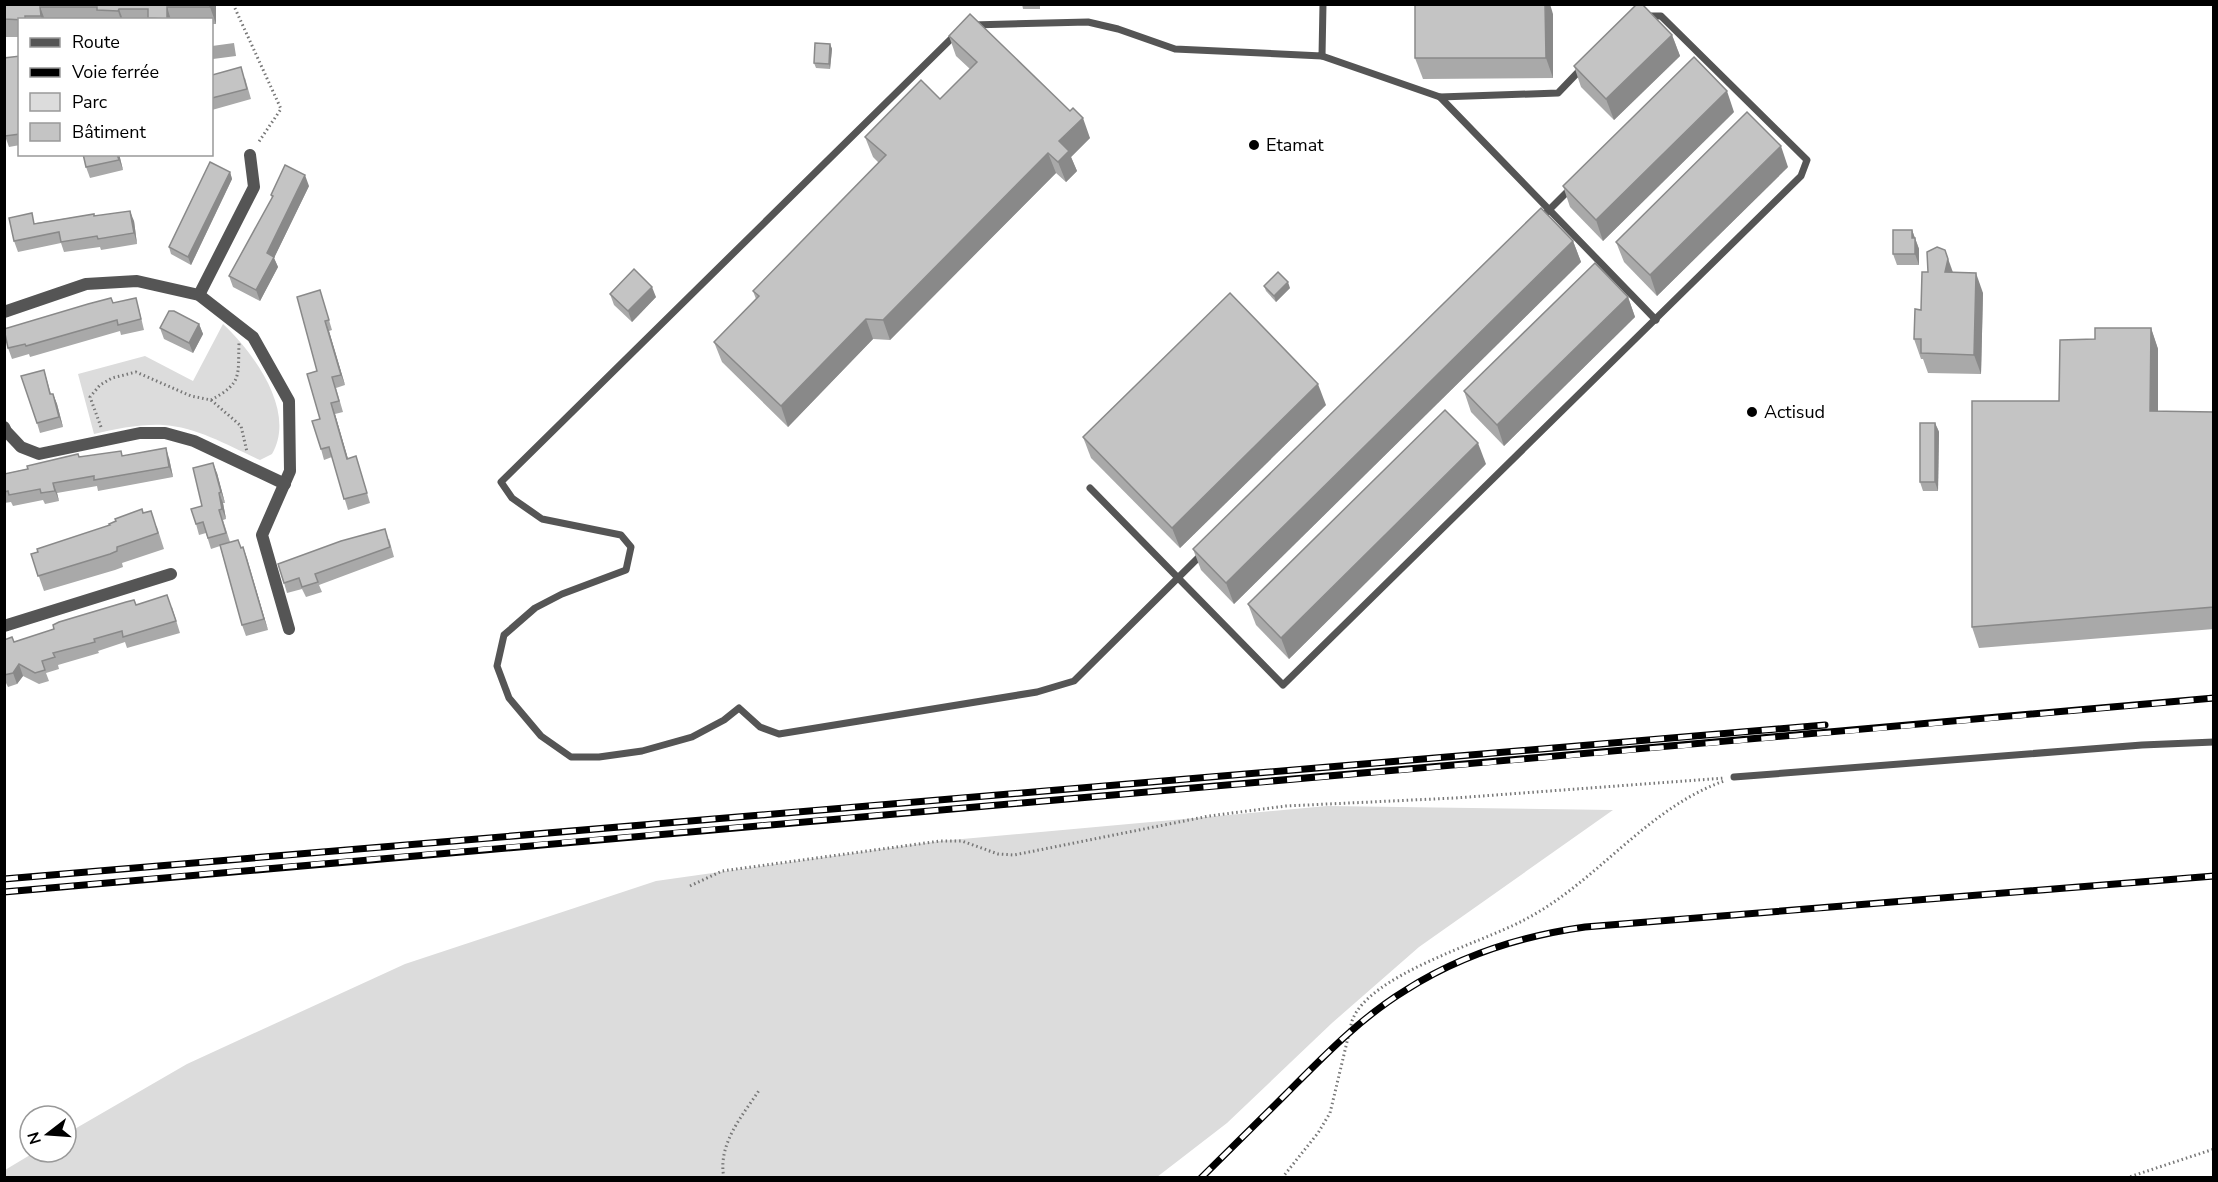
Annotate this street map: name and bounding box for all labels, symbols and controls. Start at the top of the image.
legend [18,18,213,156]
text: Route [72,30,120,54]
text: Voie ferrée [71,60,159,84]
text: Parc [72,90,107,114]
text: Bâtiment [72,120,146,144]
place label: Etamat [1266,133,1324,157]
marker: Etamat [1247,138,1261,152]
place label: Actisud [1764,400,1825,424]
marker: Actisud [1745,405,1759,419]
north arrow [18,1104,78,1164]
text: N [22,1129,47,1147]

